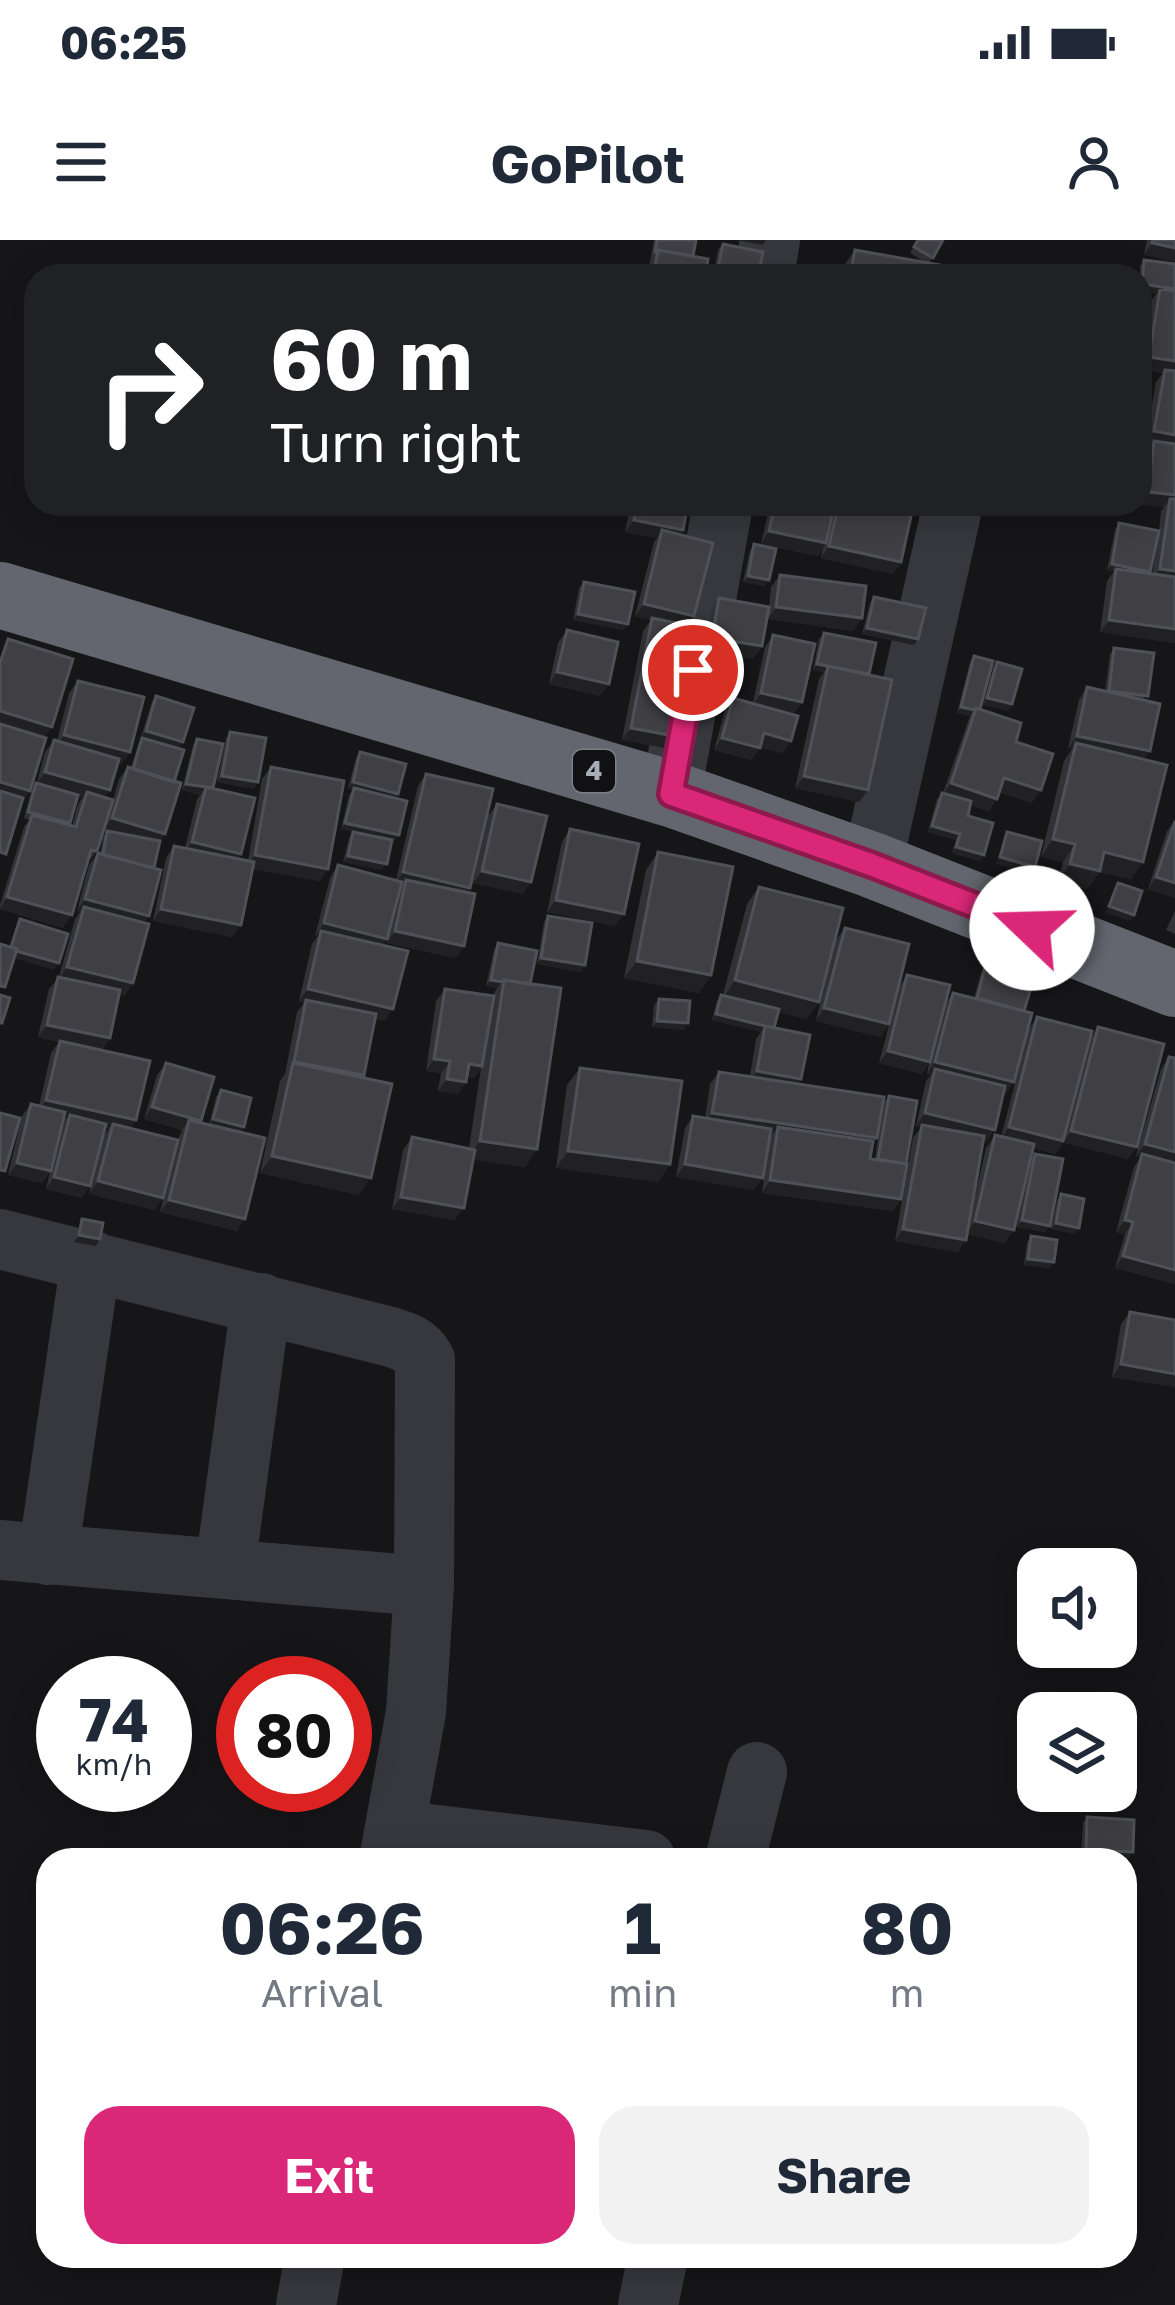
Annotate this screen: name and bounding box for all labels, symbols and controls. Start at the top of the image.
text: 06:25 [60,15,187,69]
icon: menu [48,129,114,195]
icon: person [1061,129,1127,195]
text: GoPilot [490,130,685,195]
text: 60 m [270,308,472,408]
icon: right [72,312,228,468]
text: Turn right [270,409,522,474]
pin [642,619,744,721]
icon: arrive [660,637,726,703]
road number: 4 [573,750,615,792]
position arrow [969,865,1095,991]
map controls [1017,1548,1137,1812]
button: sound [1017,1548,1137,1668]
speed limit sign: 80 [216,1656,372,1812]
text: 74 [79,1683,149,1755]
button: layers [1017,1692,1137,1812]
text: km/h [76,1746,152,1782]
text: 06:26 [219,1883,425,1970]
text: 1 [624,1883,661,1970]
text: 80 [861,1883,954,1970]
text: Arrival [261,1969,383,2016]
text: min [608,1969,677,2016]
text: m [890,1969,924,2016]
button: Exit [84,2106,575,2244]
button: Share [599,2106,1089,2244]

